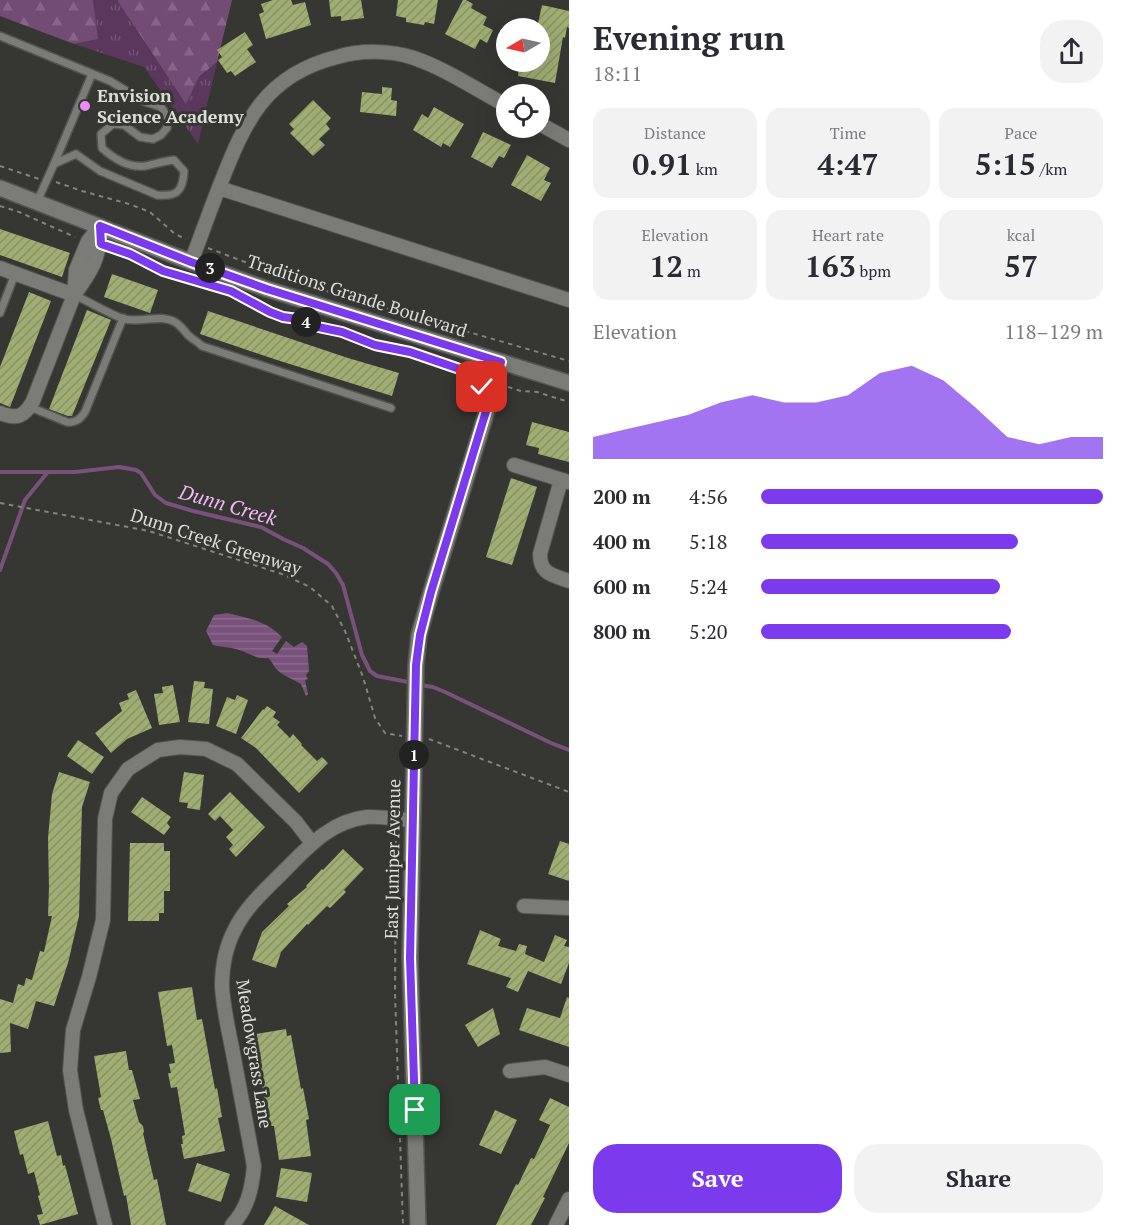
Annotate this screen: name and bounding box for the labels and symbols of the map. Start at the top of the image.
north arrow [496,18,550,72]
place label: Envision Science Academy [97,83,244,128]
marker: Envision Science Academy [78,99,92,113]
street label: Traditions Grande Boulevard [244,248,470,342]
pin: 3 [195,253,225,283]
pin: 4 [291,307,321,337]
pin [456,361,507,412]
water label: Dunn Creek [175,477,280,531]
street label: Dunn Creek Greenway [128,502,306,580]
pin: 1 [399,740,429,770]
street label: East Juniper Avenue [379,779,405,939]
street label: Meadowgrass Lane [231,978,279,1130]
pin [389,1084,440,1135]

